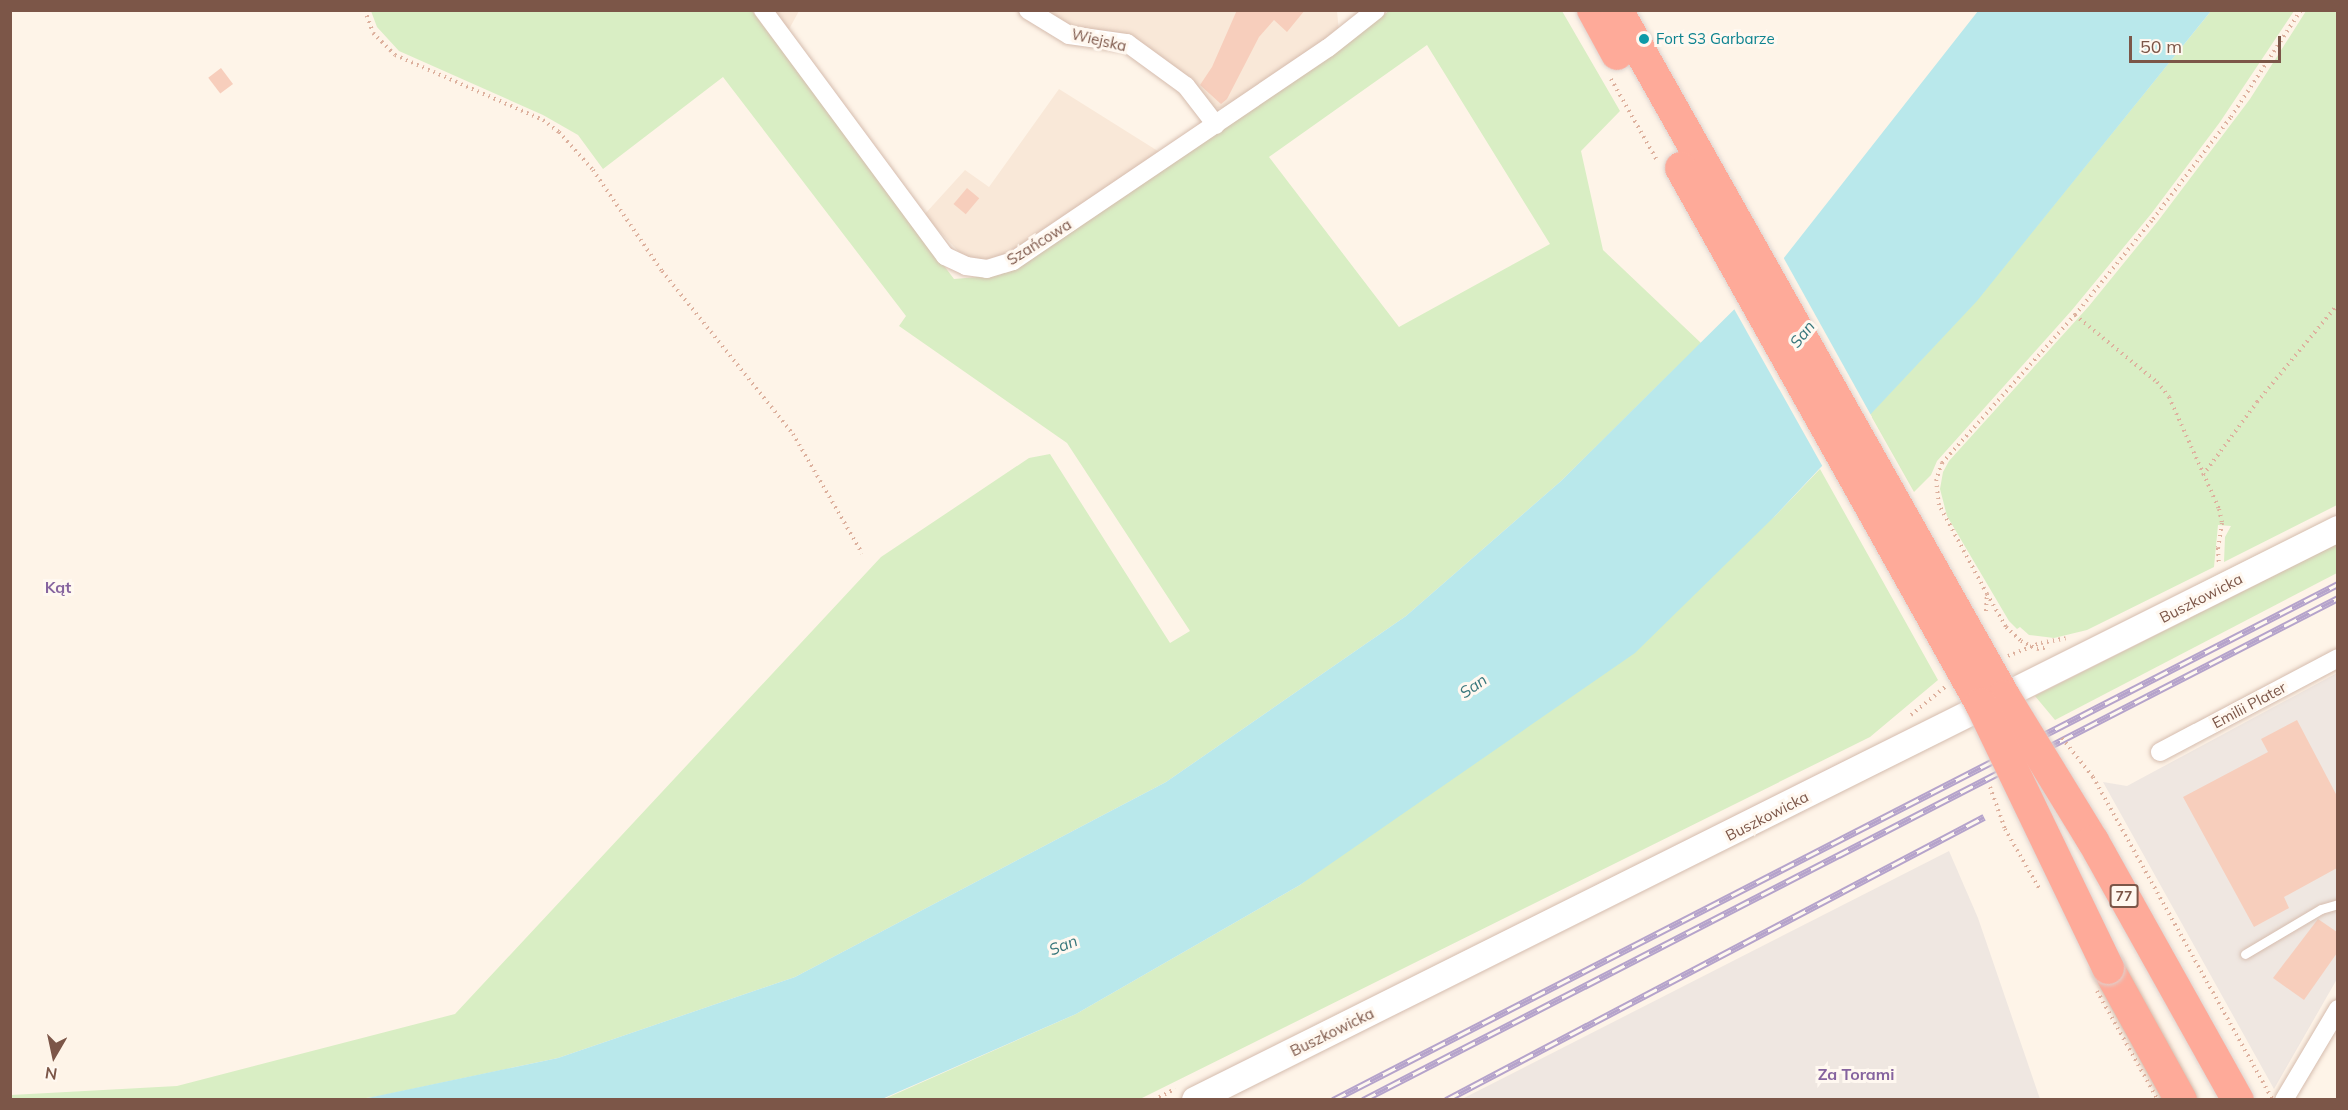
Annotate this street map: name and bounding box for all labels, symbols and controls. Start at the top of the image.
scale bar [2132,24,2284,62]
street label: Wiejska [1070,25,1128,55]
place label: Fort S3 Garbarze [1656,30,1775,48]
marker: Fort S3 Garbarze [1637,32,1651,46]
text: 50 m [2140,35,2182,58]
street label: Szańcowa [1004,215,1074,269]
water label: San [1785,317,1819,351]
street label: Buszkowicka [2157,569,2245,627]
district label: Kąt [45,577,71,597]
water label: San [1456,670,1490,702]
street label: Emilii Plater [2209,678,2289,732]
street label: Buszkowicka [1723,787,1811,845]
road number: 77 [2109,885,2139,907]
water label: San [1046,931,1080,959]
street label: Buszkowicka [1287,1004,1377,1060]
north arrow [24,1026,84,1086]
text: N [44,1063,59,1085]
district label: Za Torami [1818,1064,1894,1084]

